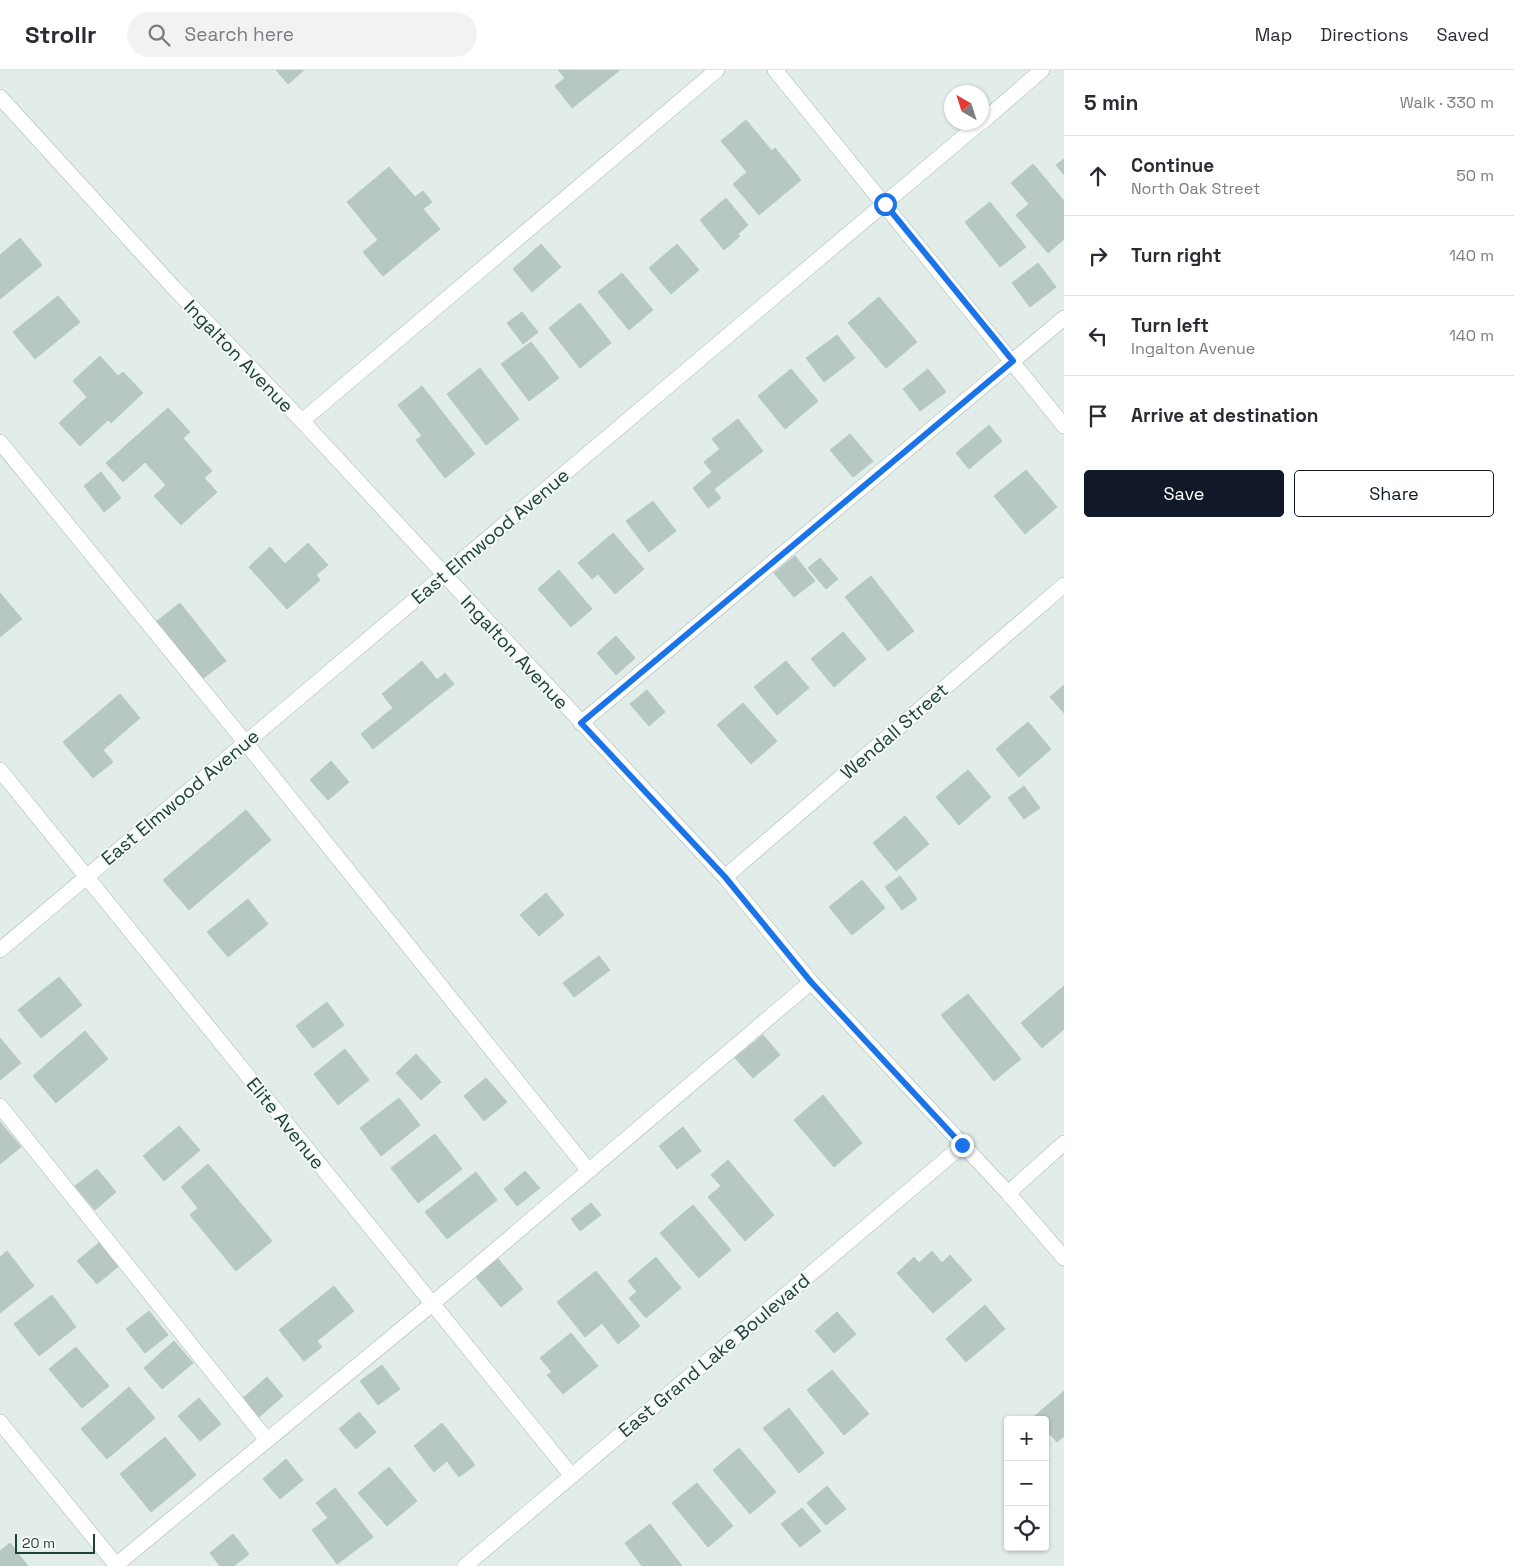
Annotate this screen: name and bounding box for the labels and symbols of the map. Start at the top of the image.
north arrow [944,85,989,130]
route start [874,193,897,216]
street label: Ingalton Avenue [178,295,299,418]
street label: East Elmwood Avenue [406,463,575,610]
street label: Ingalton Avenue [455,590,574,715]
street label: Wendall Street [835,678,953,785]
street label: East Elmwood Avenue [96,724,265,871]
street label: Elite Avenue [241,1072,330,1174]
route end [951,1134,974,1157]
street label: East Grand Lake Boulevard [613,1268,815,1443]
scale bar [15,1531,95,1554]

